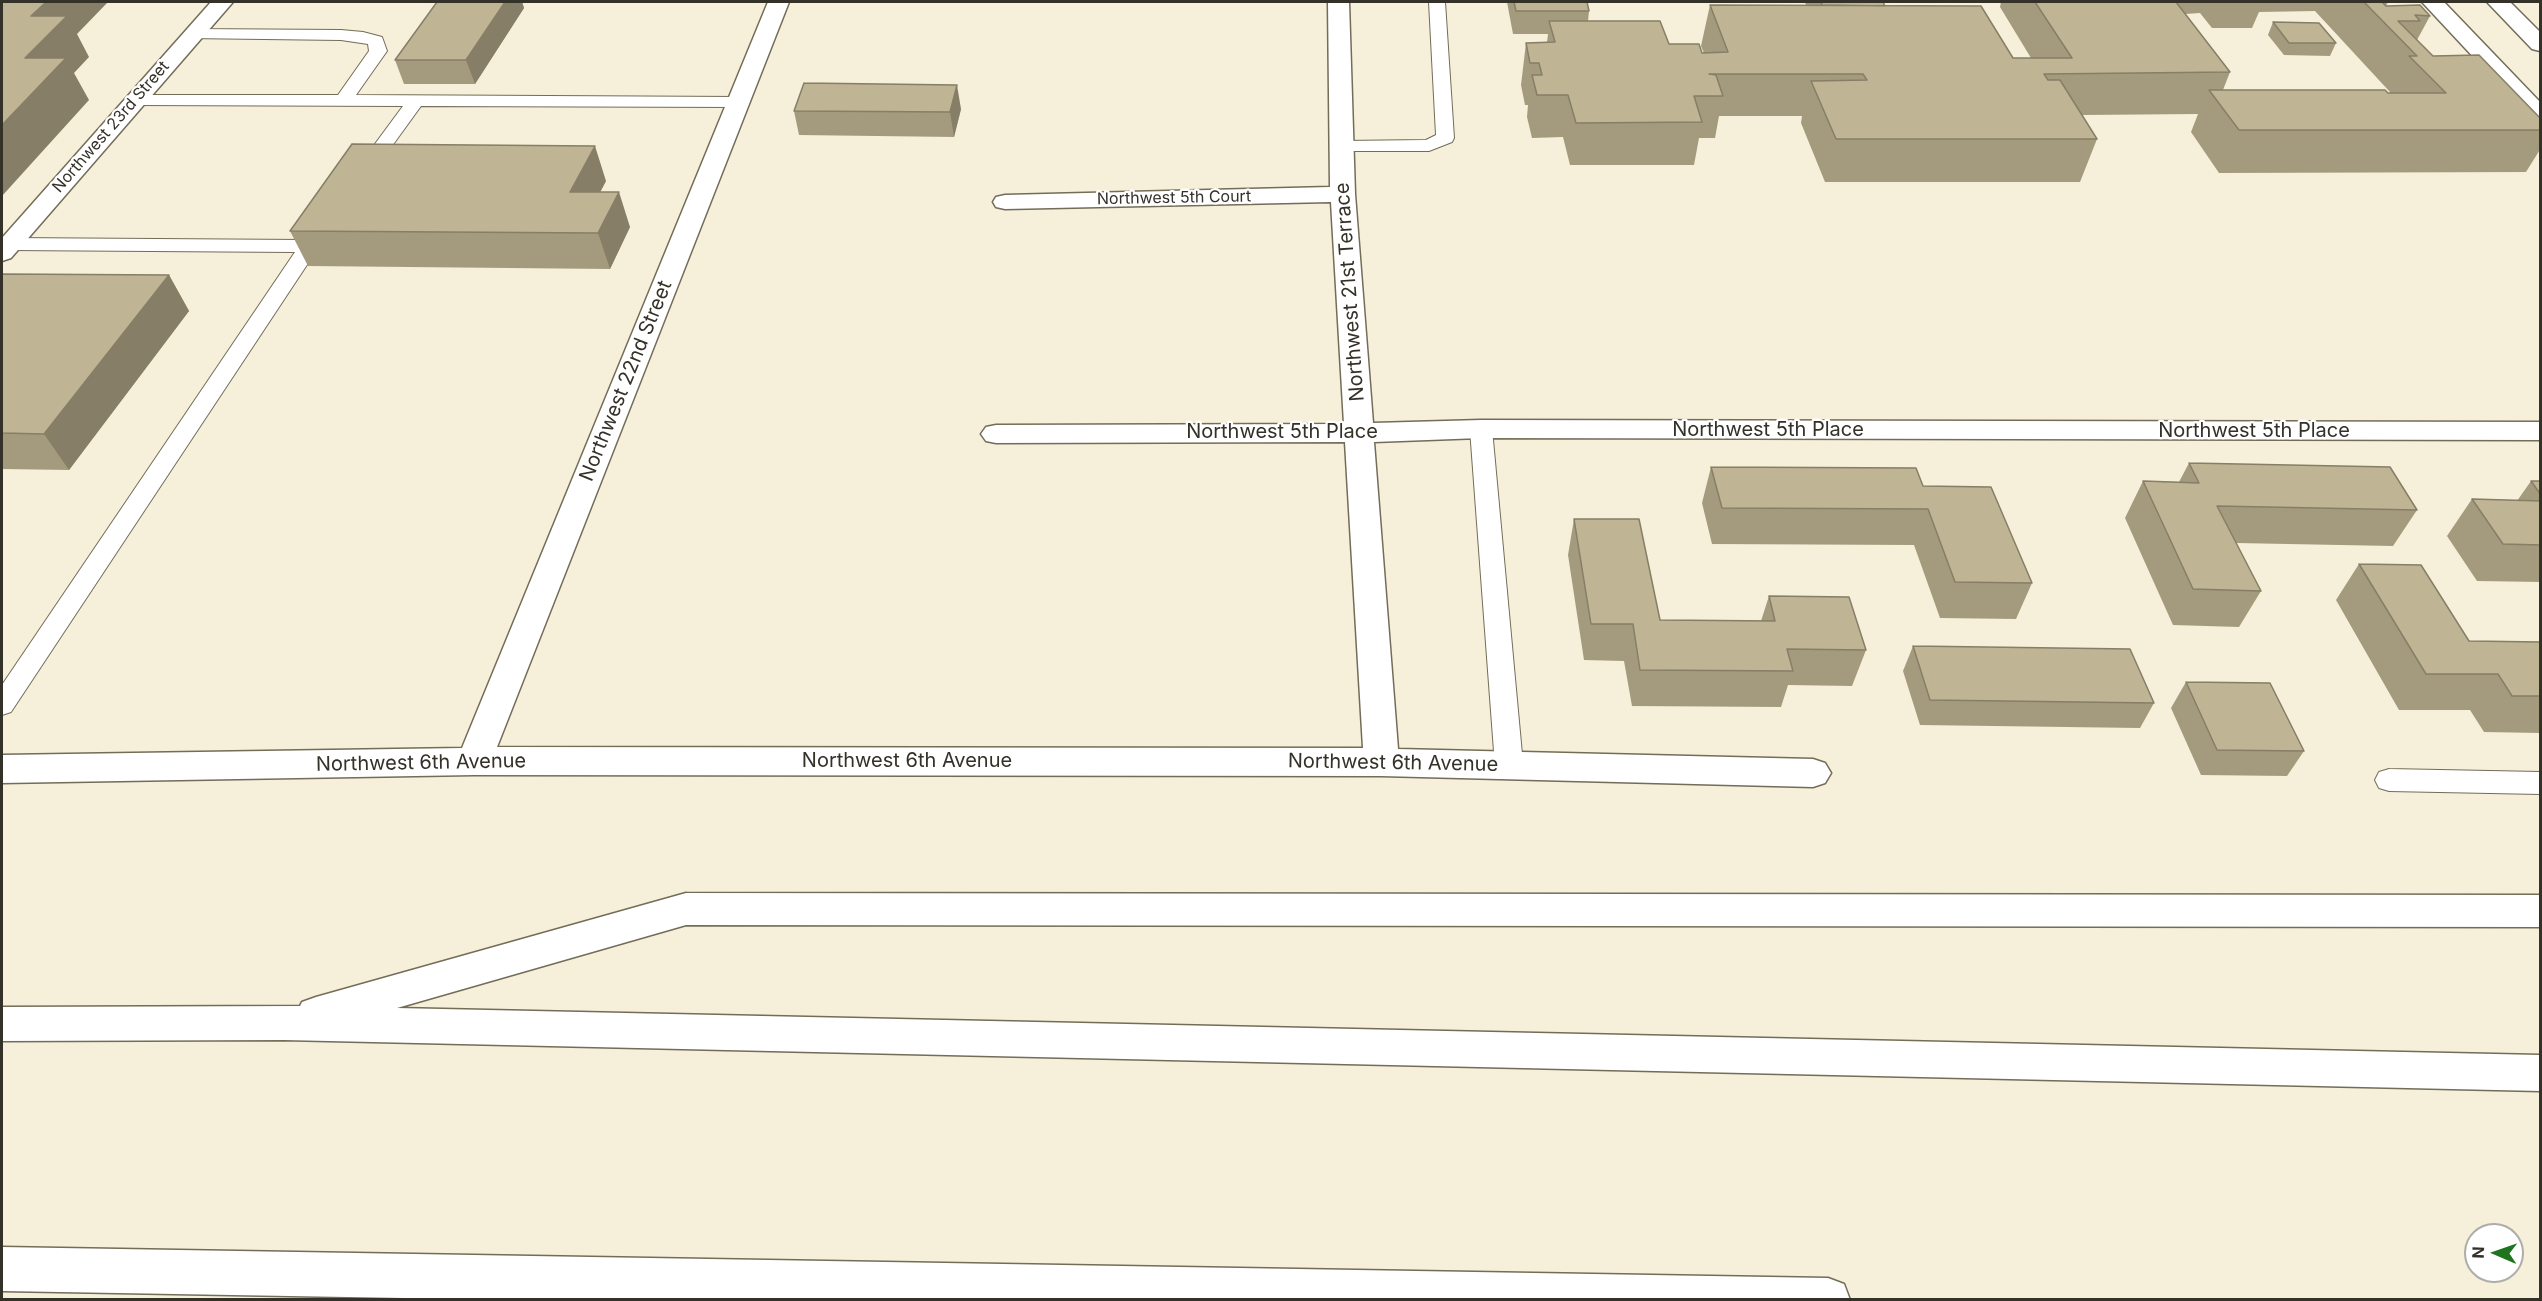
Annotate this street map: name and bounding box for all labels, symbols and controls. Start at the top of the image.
street label: Northwest 23rd Street [49,57,173,197]
street label: Northwest 21st Terrace [1330,182,1370,402]
street label: Northwest 5th Court [1097,187,1251,209]
street label: Northwest 22nd Street [575,277,677,485]
street label: Northwest 5th Place [1672,418,1864,442]
street label: Northwest 5th Place [2158,419,2350,443]
street label: Northwest 5th Place [1186,420,1378,444]
street label: Northwest 6th Avenue [316,749,526,777]
street label: Northwest 6th Avenue [802,749,1012,773]
street label: Northwest 6th Avenue [1288,749,1498,777]
north arrow [2464,1223,2524,1283]
text: N [2468,1246,2488,1259]

